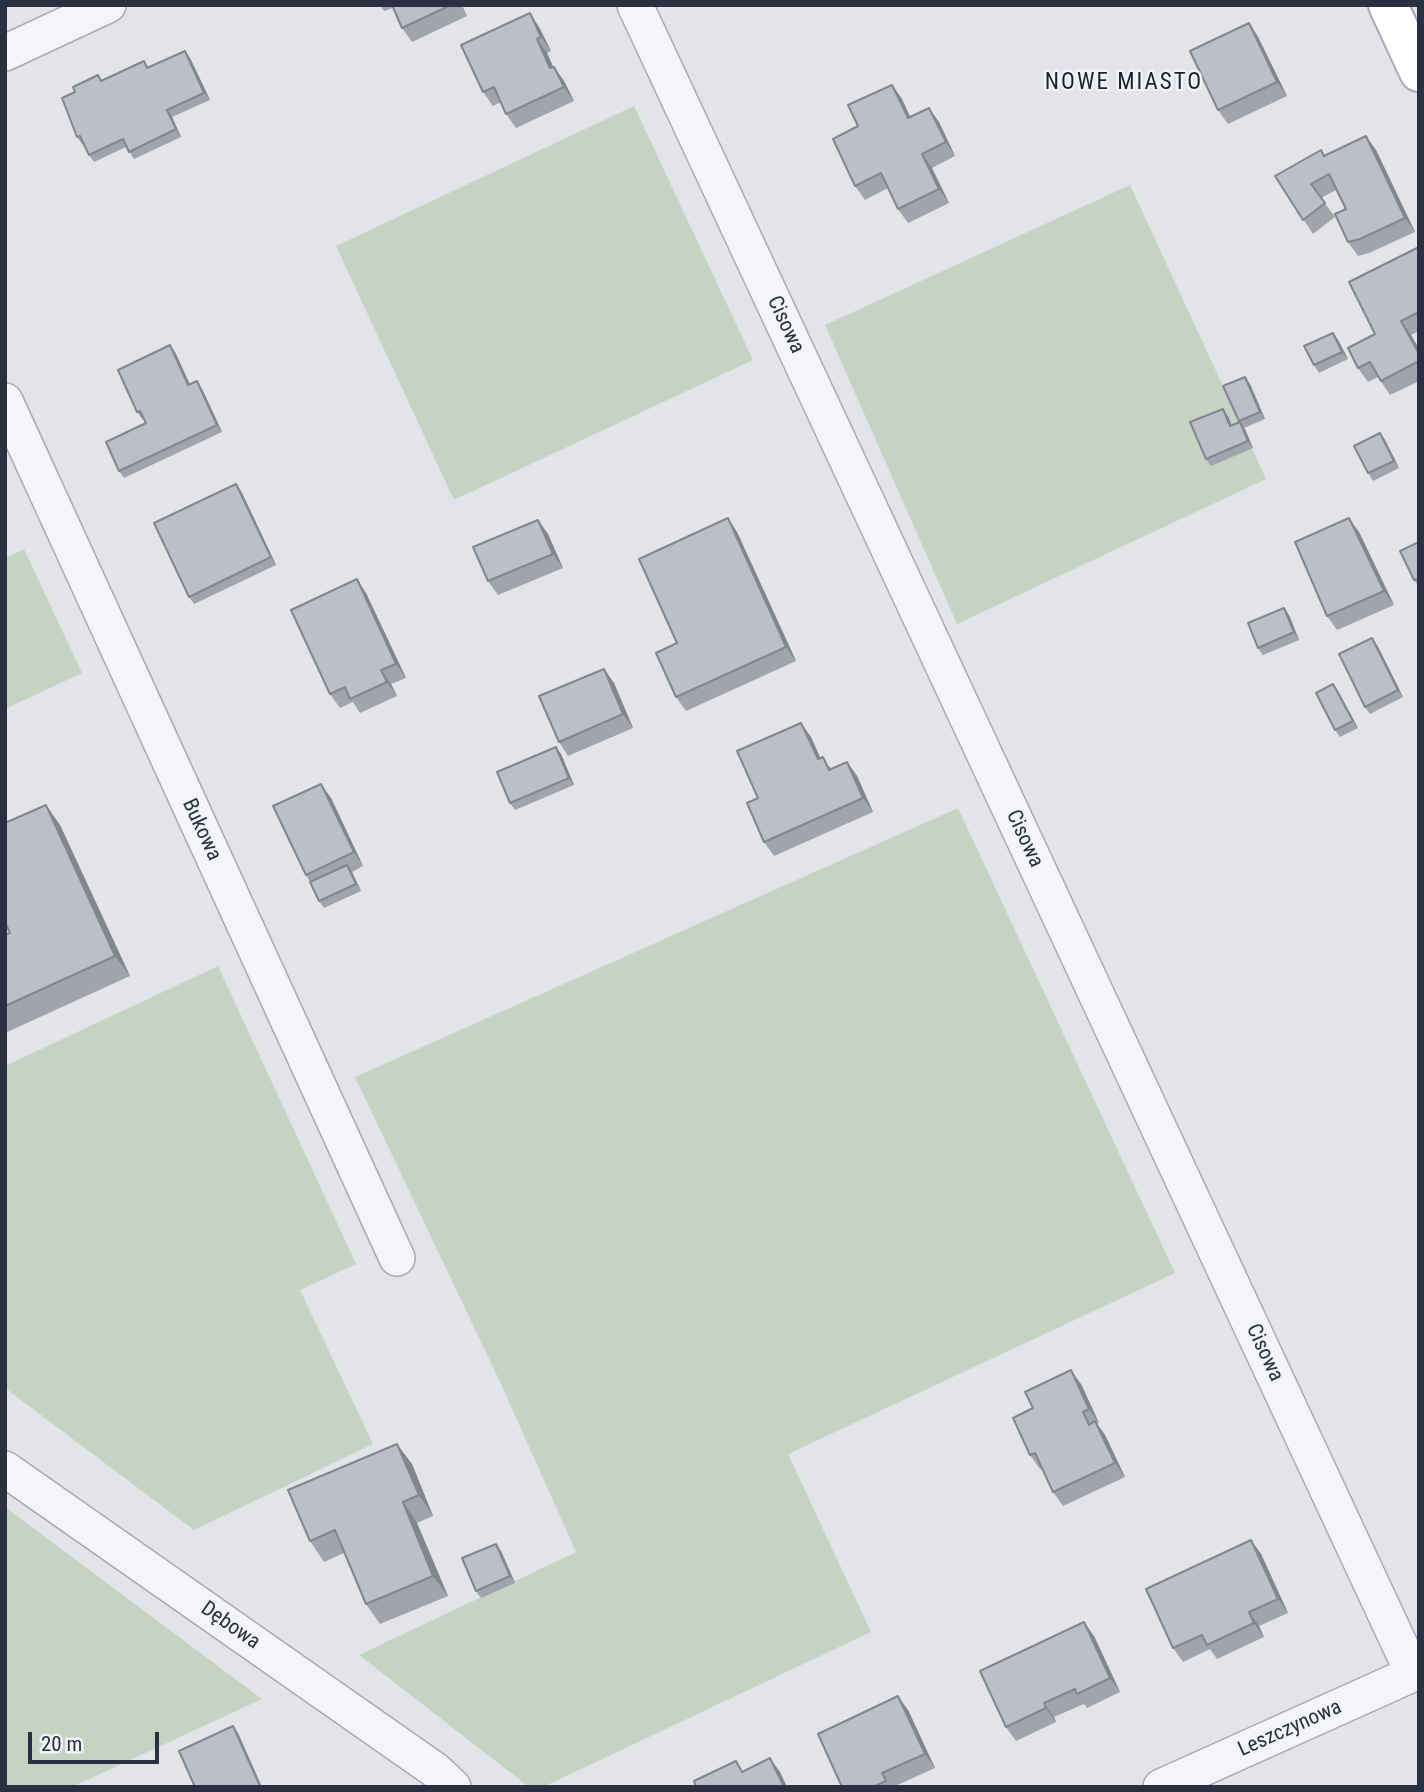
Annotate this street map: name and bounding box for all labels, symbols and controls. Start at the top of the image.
district label: NOWE MIASTO [1046,69,1202,97]
street label: Cisowa [761,292,809,358]
street label: Bukowa [176,795,226,865]
street label: Cisowa [1000,806,1048,872]
street label: Cisowa [1240,1320,1288,1386]
street label: Dębowa [196,1597,264,1655]
street label: Leszczynowa [1234,1695,1346,1763]
scale bar [32,1718,163,1762]
text: 20 m [41,1732,82,1756]

